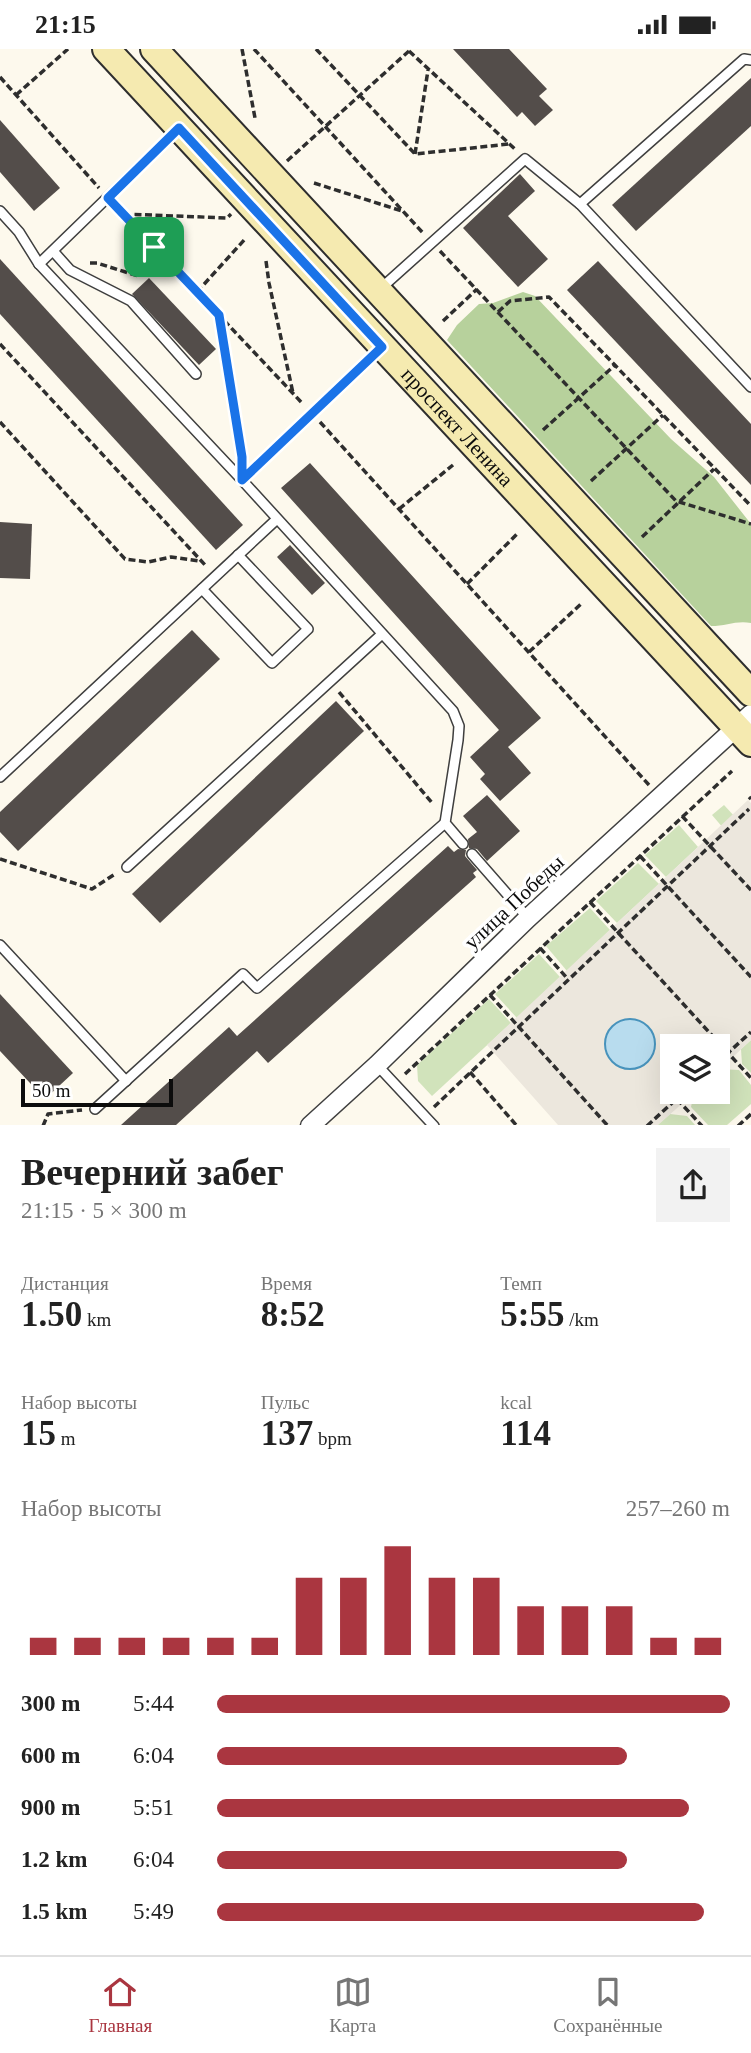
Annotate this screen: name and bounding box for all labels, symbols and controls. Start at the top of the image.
text: 21:15 [35,10,96,39]
pin [124,217,184,277]
icon: arrive [135,228,173,266]
street label: проспект Ленина [396,363,519,492]
street label: улица Победы [459,850,569,954]
map controls [660,1034,730,1104]
button: layers [660,1034,730,1104]
scale bar [21,1077,173,1108]
text: 50 m [32,1080,71,1101]
button: share [656,1148,730,1222]
text: Вечерний забег [21,1151,284,1193]
text: 21:15 · 5 × 300 m [21,1198,187,1223]
text: Дистанция [21,1273,109,1294]
text: Время [261,1273,312,1294]
text: Темп [500,1273,542,1294]
text: 1.50 [21,1295,82,1334]
text: 8:52 [261,1295,325,1334]
text: 5:55 [500,1295,564,1334]
text: km [82,1309,111,1330]
text: /km [564,1309,599,1330]
text: Набор высоты [21,1392,137,1413]
text: Пульс [261,1392,310,1413]
text: kcal [500,1392,532,1413]
text: 15 [21,1414,56,1453]
text: 137 [261,1414,313,1453]
text: 114 [500,1414,551,1453]
text: m [56,1428,76,1449]
text: bpm [313,1428,352,1449]
text: Набор высоты [21,1496,162,1521]
text: 257–260 m [626,1496,730,1521]
text: 300 m [21,1691,80,1716]
text: 5:44 [133,1691,174,1716]
text: 600 m [21,1743,80,1768]
text: 6:04 [133,1743,174,1768]
text: 900 m [21,1795,80,1820]
text: 5:51 [133,1795,174,1820]
text: 1.2 km [21,1847,87,1872]
text: 6:04 [133,1847,174,1872]
text: 1.5 km [21,1899,87,1924]
text: 5:49 [133,1899,174,1924]
tab: Главная [88,1973,152,2037]
tab: Карта [329,1973,376,2037]
tab: Сохранённые [553,1973,663,2037]

